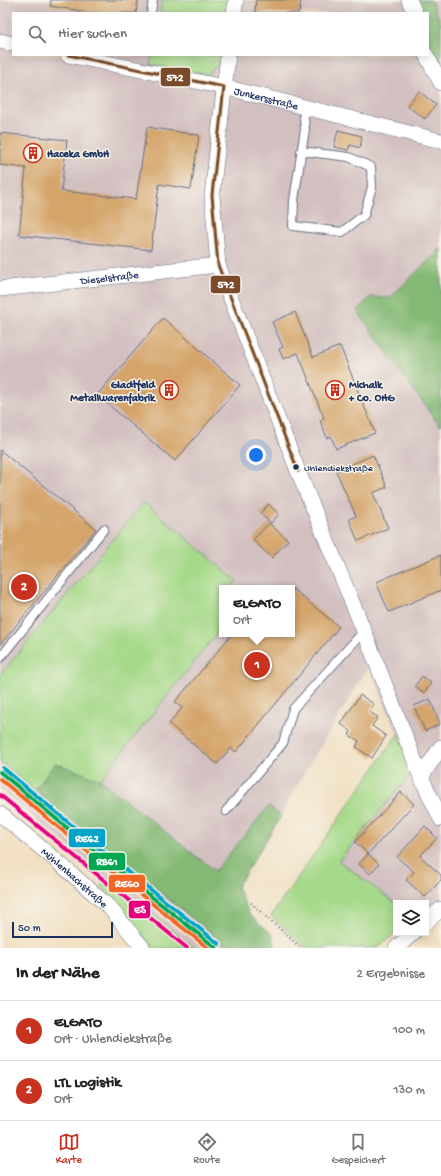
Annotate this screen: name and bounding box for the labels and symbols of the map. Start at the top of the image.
line badge: 572 [160,67,191,87]
text: 572 [167,73,184,85]
street label: Junkersstraße [233,86,300,113]
building icon: Haceka GmbH [22,142,44,164]
place label: Haceka GmbH [47,149,110,161]
street label: Dieselstraße [79,270,140,288]
line badge: 572 [210,275,241,294]
text: 572 [218,280,235,292]
place label: Gladtfeld Metallwarenfabrik [70,379,157,405]
building icon: Gladtfeld Metallwarenfabrik [158,379,180,401]
building icon: Michalk + Co. OHG [324,379,346,401]
place label: Michalk + Co. OHG [348,380,396,405]
your location [246,445,266,465]
marker: Uhlendiekstraße [291,462,301,472]
place label: Uhlendiekstraße [304,463,374,475]
pin: 2 [11,572,37,602]
pin: 1 [244,650,270,680]
line badge: RE62 [68,828,106,848]
text: RE62 [74,834,99,846]
street label: Mühlenbachstraße [38,846,110,911]
line badge: RB61 [88,852,126,871]
text: RB61 [95,857,118,869]
line badge: RE60 [108,874,146,893]
text: RE60 [114,879,140,891]
line badge: ES [128,900,151,919]
text: ES [133,905,147,917]
scale bar [12,920,113,939]

